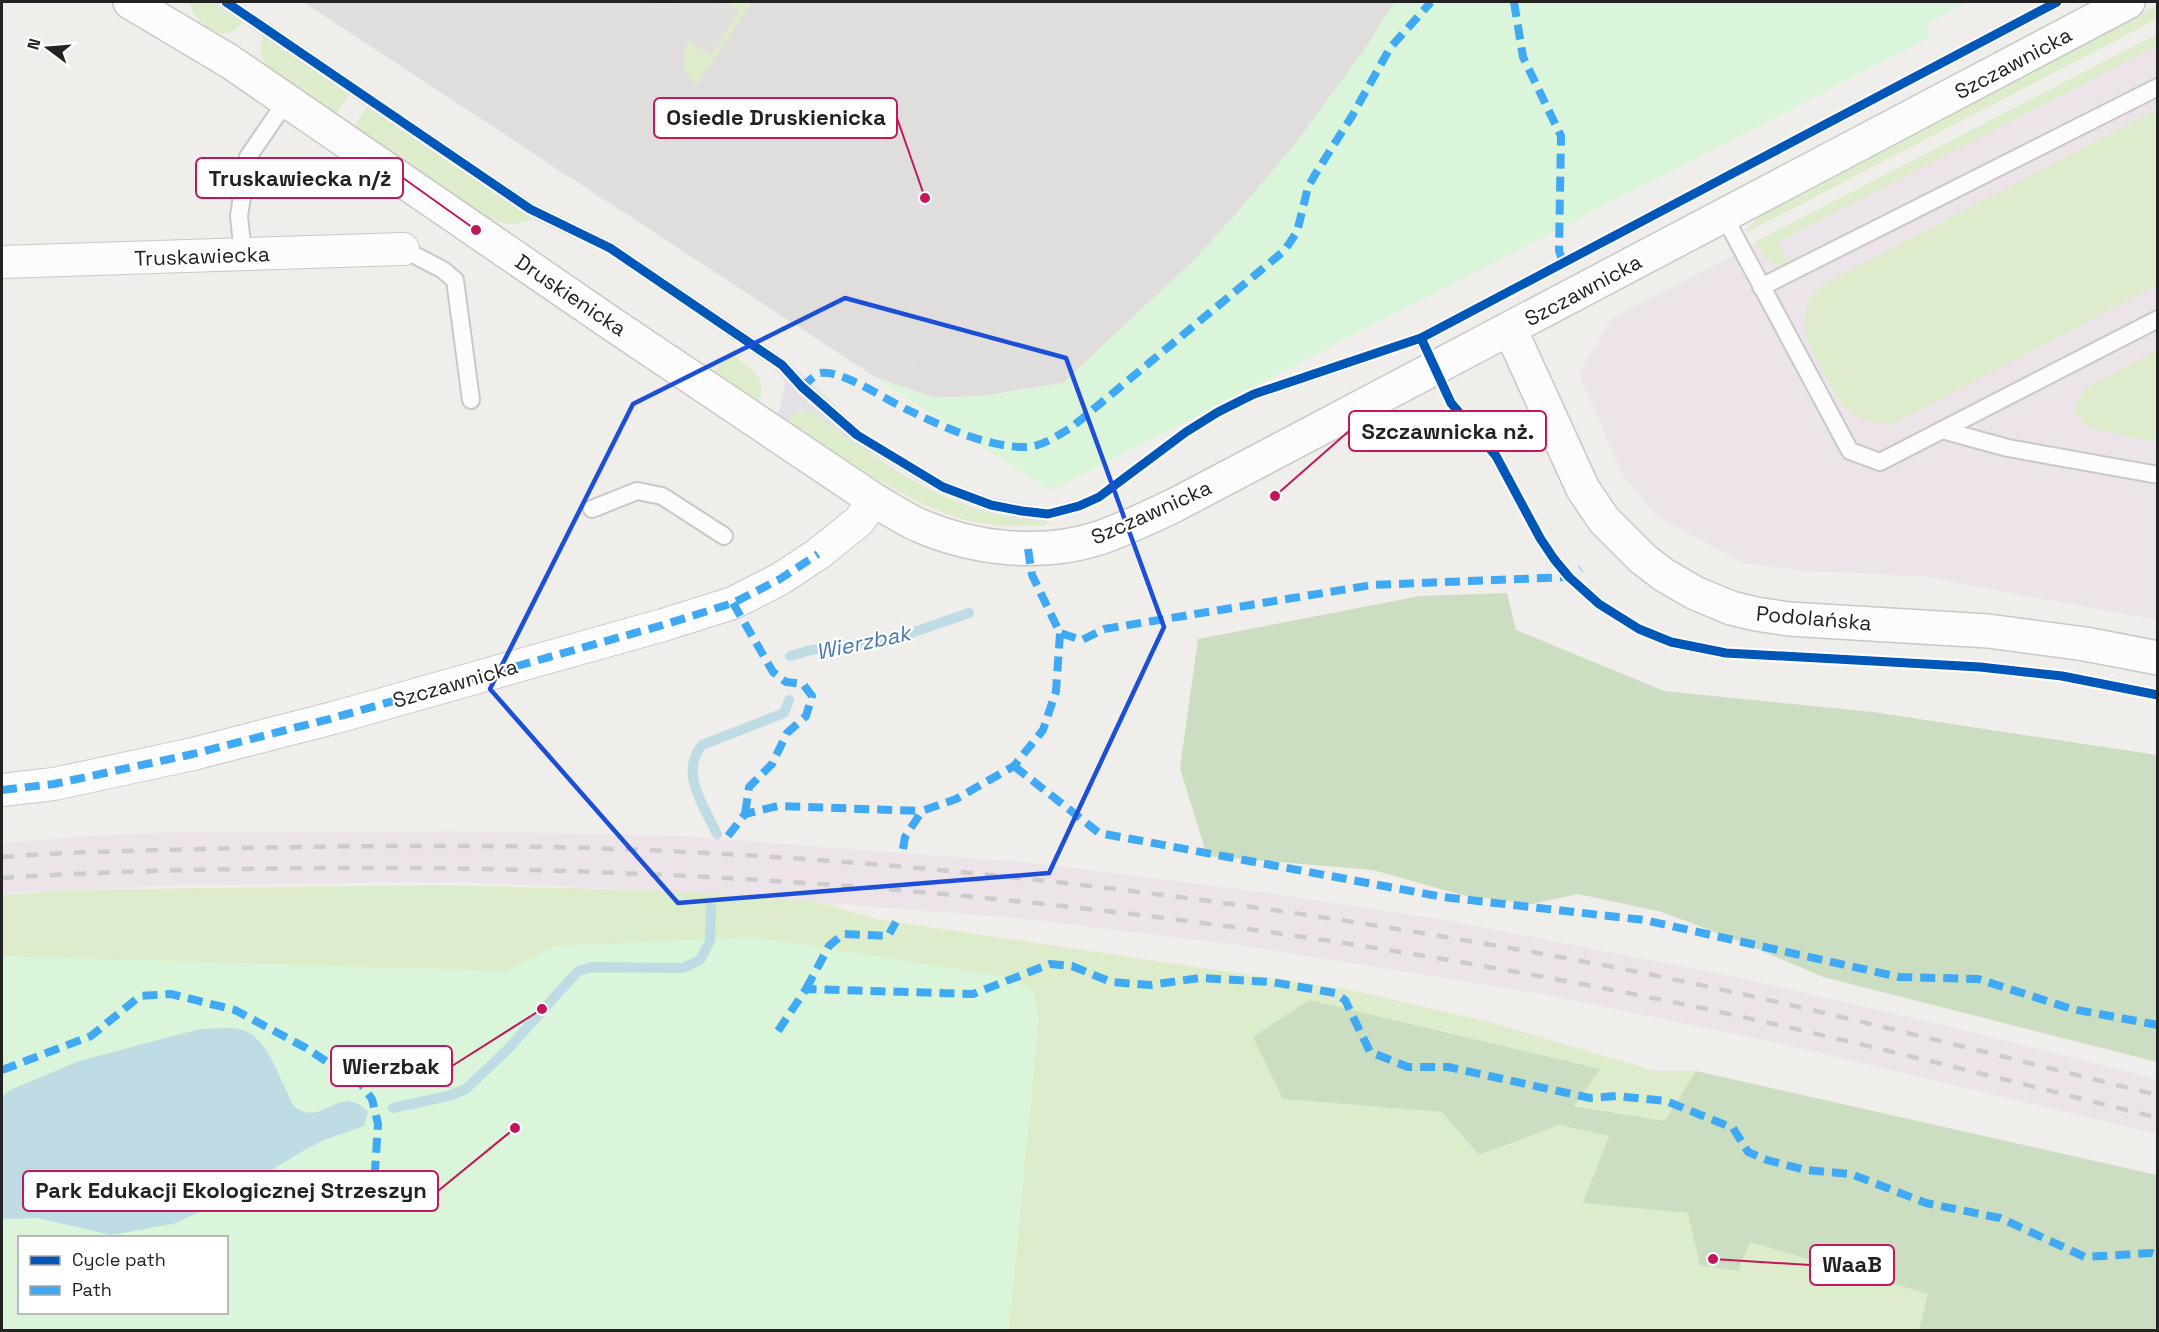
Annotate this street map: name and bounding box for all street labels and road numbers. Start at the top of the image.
street label: Szczawnicka [1950,21,2076,105]
street label: Truskawiecka [134,240,270,272]
street label: Druskienicka [510,248,632,342]
street label: Szczawnicka [1520,248,1646,332]
street label: Szczawnicka [1087,473,1215,551]
street label: Podolańska [1755,599,1873,637]
street label: Szczawnicka [389,652,521,714]

